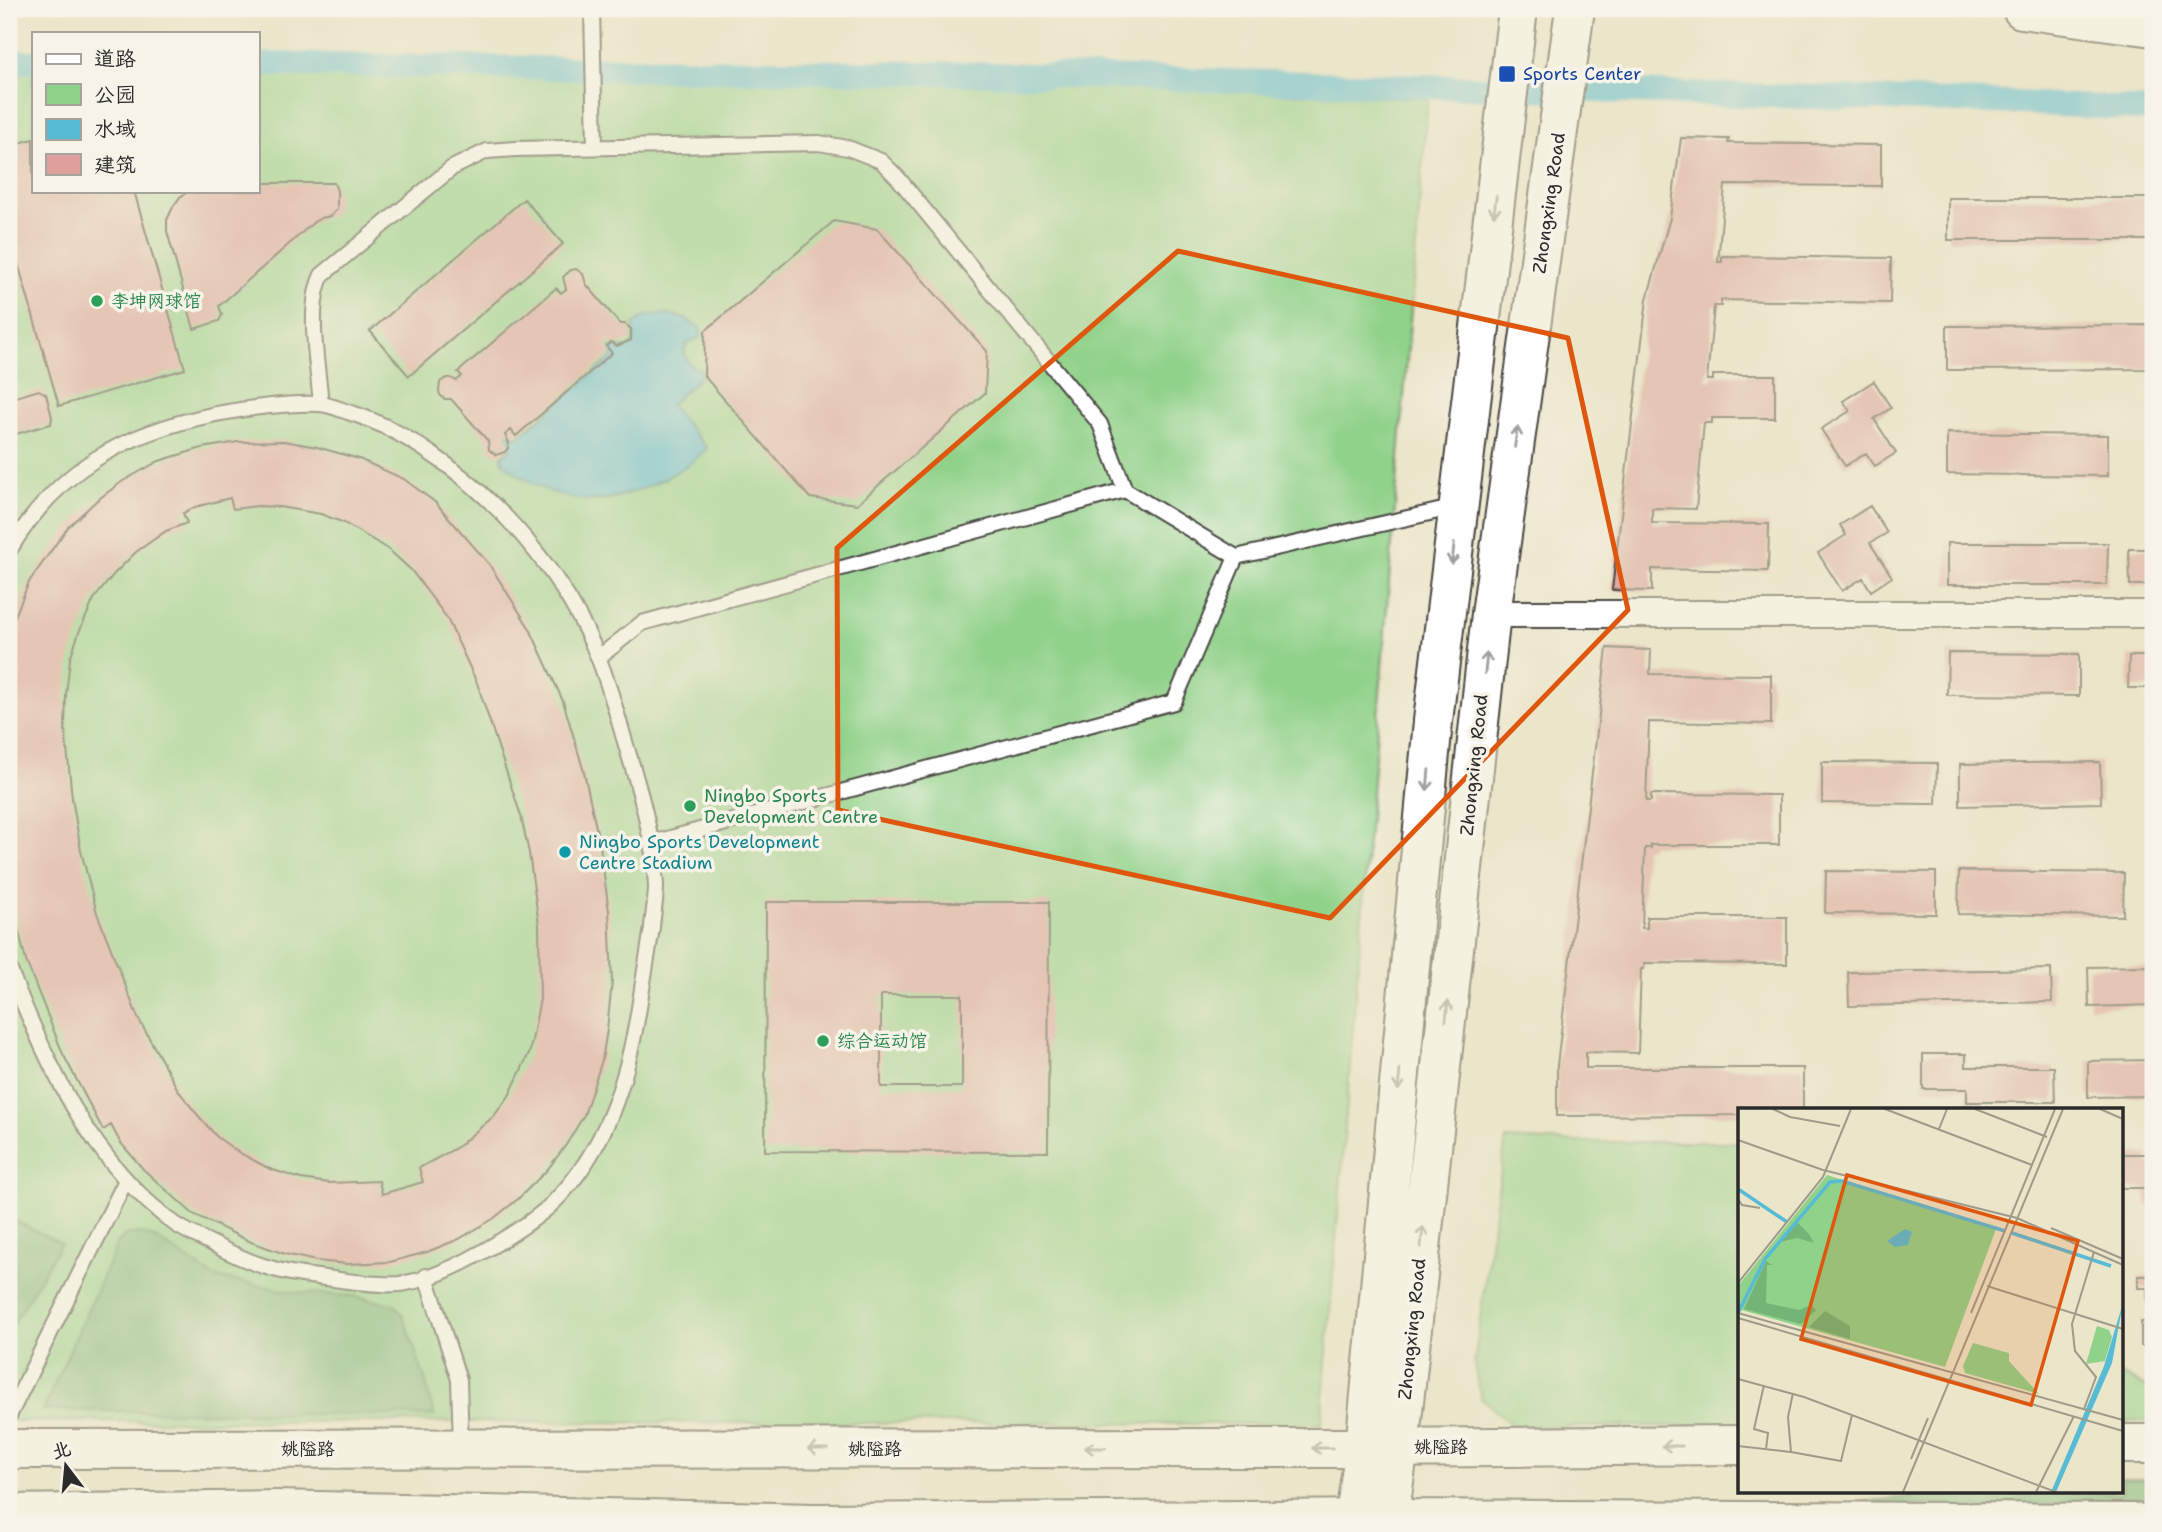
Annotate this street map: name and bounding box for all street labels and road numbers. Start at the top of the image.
street label: Zhongxing Road [1527,131,1571,275]
street label: Zhongxing Road [1455,693,1493,837]
street label: Zhongxing Road [1393,1257,1431,1401]
street label: 姚隘路 [1414,1435,1468,1459]
street label: 姚隘路 [281,1437,335,1461]
street label: 姚隘路 [848,1437,902,1461]

